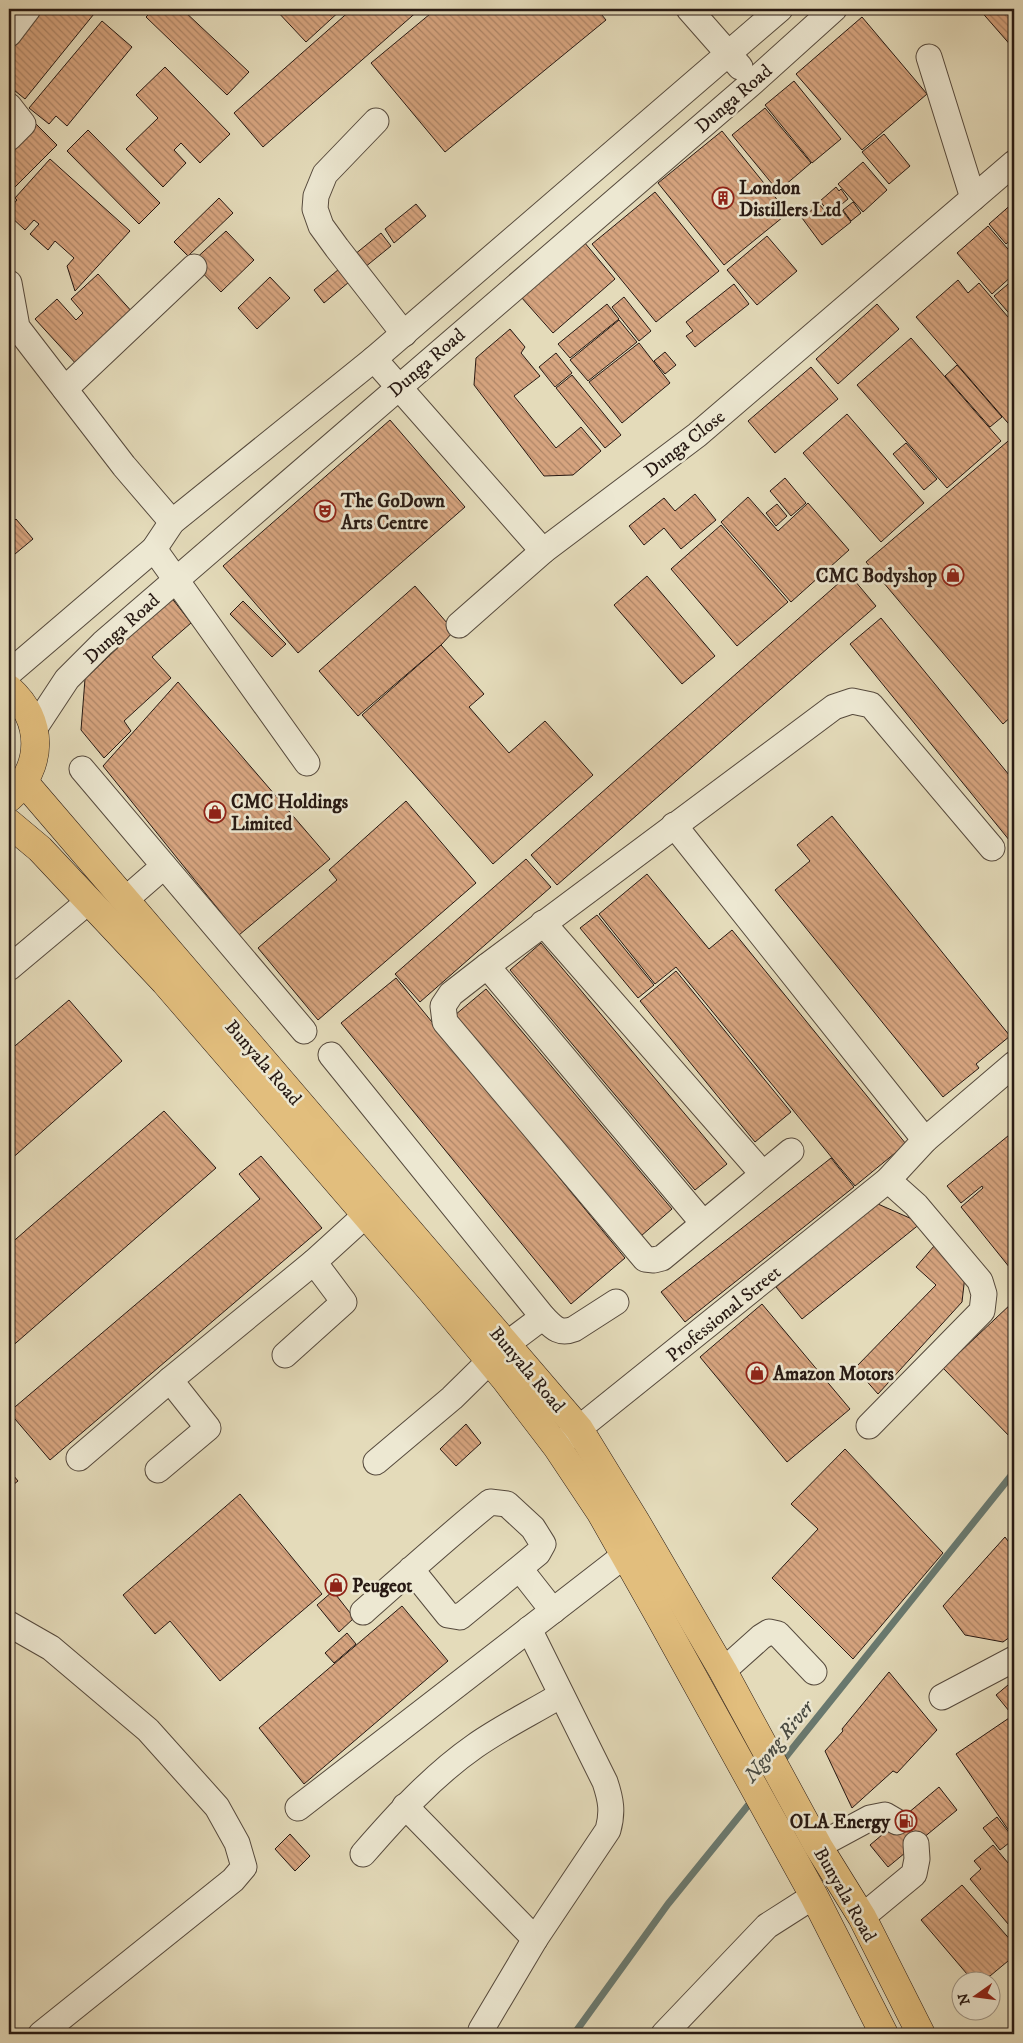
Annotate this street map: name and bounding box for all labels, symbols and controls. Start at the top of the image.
street label: Dunga Road [691,59,777,139]
place label: London Distillers Ltd [739,177,842,222]
building icon: London Distillers Ltd [711,186,735,210]
street label: Dunga Road [384,323,470,403]
street label: Dunga Close [640,405,730,483]
place label: The GoDown Arts Centre [340,490,446,535]
theatre icon: The GoDown Arts Centre [313,499,337,523]
shop icon: CMC Bodyshop [941,563,965,587]
place label: CMC Bodyshop [816,565,937,588]
street label: Dunga Road [79,589,165,669]
place label: CMC Holdings Limited [231,791,349,836]
shop icon: CMC Holdings Limited [203,800,227,824]
street label: Bunyala Road [220,1016,306,1111]
street label: Professional Street [662,1261,786,1367]
street label: Bunyala Road [484,1322,570,1418]
shop icon: Amazon Motors [745,1361,769,1385]
place label: Amazon Motors [772,1363,895,1386]
shop icon: Peugeot [324,1573,348,1597]
place label: Peugeot [352,1575,413,1598]
water label: Ngong River [738,1695,821,1789]
fuel station icon: OLA Energy [894,1809,918,1833]
place label: OLA Energy [790,1811,891,1834]
street label: Bunyala Road [808,1843,881,1947]
north arrow [950,1970,1000,2020]
text: N [954,1991,974,2007]

